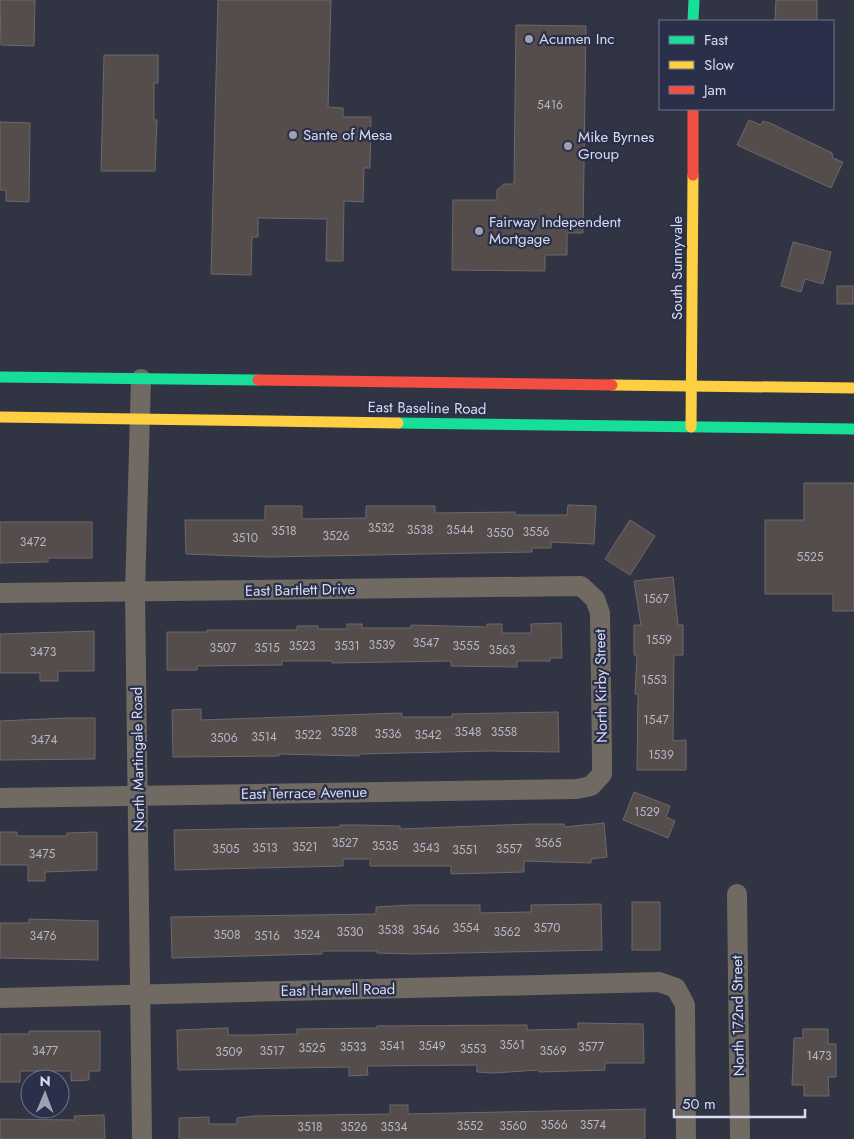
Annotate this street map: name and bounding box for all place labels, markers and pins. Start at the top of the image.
place label: Acumen Inc [539,28,614,50]
marker: Acumen Inc [523,33,535,45]
place label: Sante of Mesa [303,124,392,146]
place label: Mike Byrnes Group [578,126,654,165]
marker: Sante of Mesa [287,129,299,141]
marker: Mike Byrnes Group [562,140,574,152]
place label: Fairway Independent Mortgage [489,211,621,250]
marker: Fairway Independent Mortgage [473,225,485,237]

